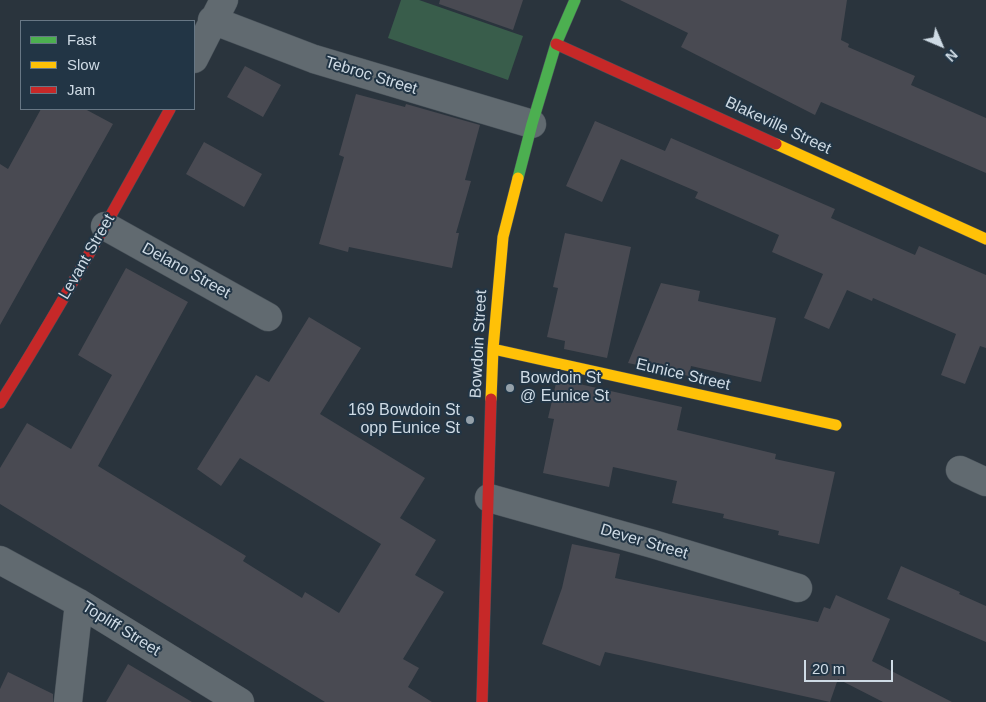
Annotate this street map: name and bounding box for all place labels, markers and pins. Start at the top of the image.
place label: Bowdoin St @ Eunice St [520,369,609,407]
marker: Bowdoin St @ Eunice St [504,382,516,394]
place label: 169 Bowdoin St opp Eunice St [348,401,460,439]
marker: 169 Bowdoin St opp Eunice St [464,414,476,426]

